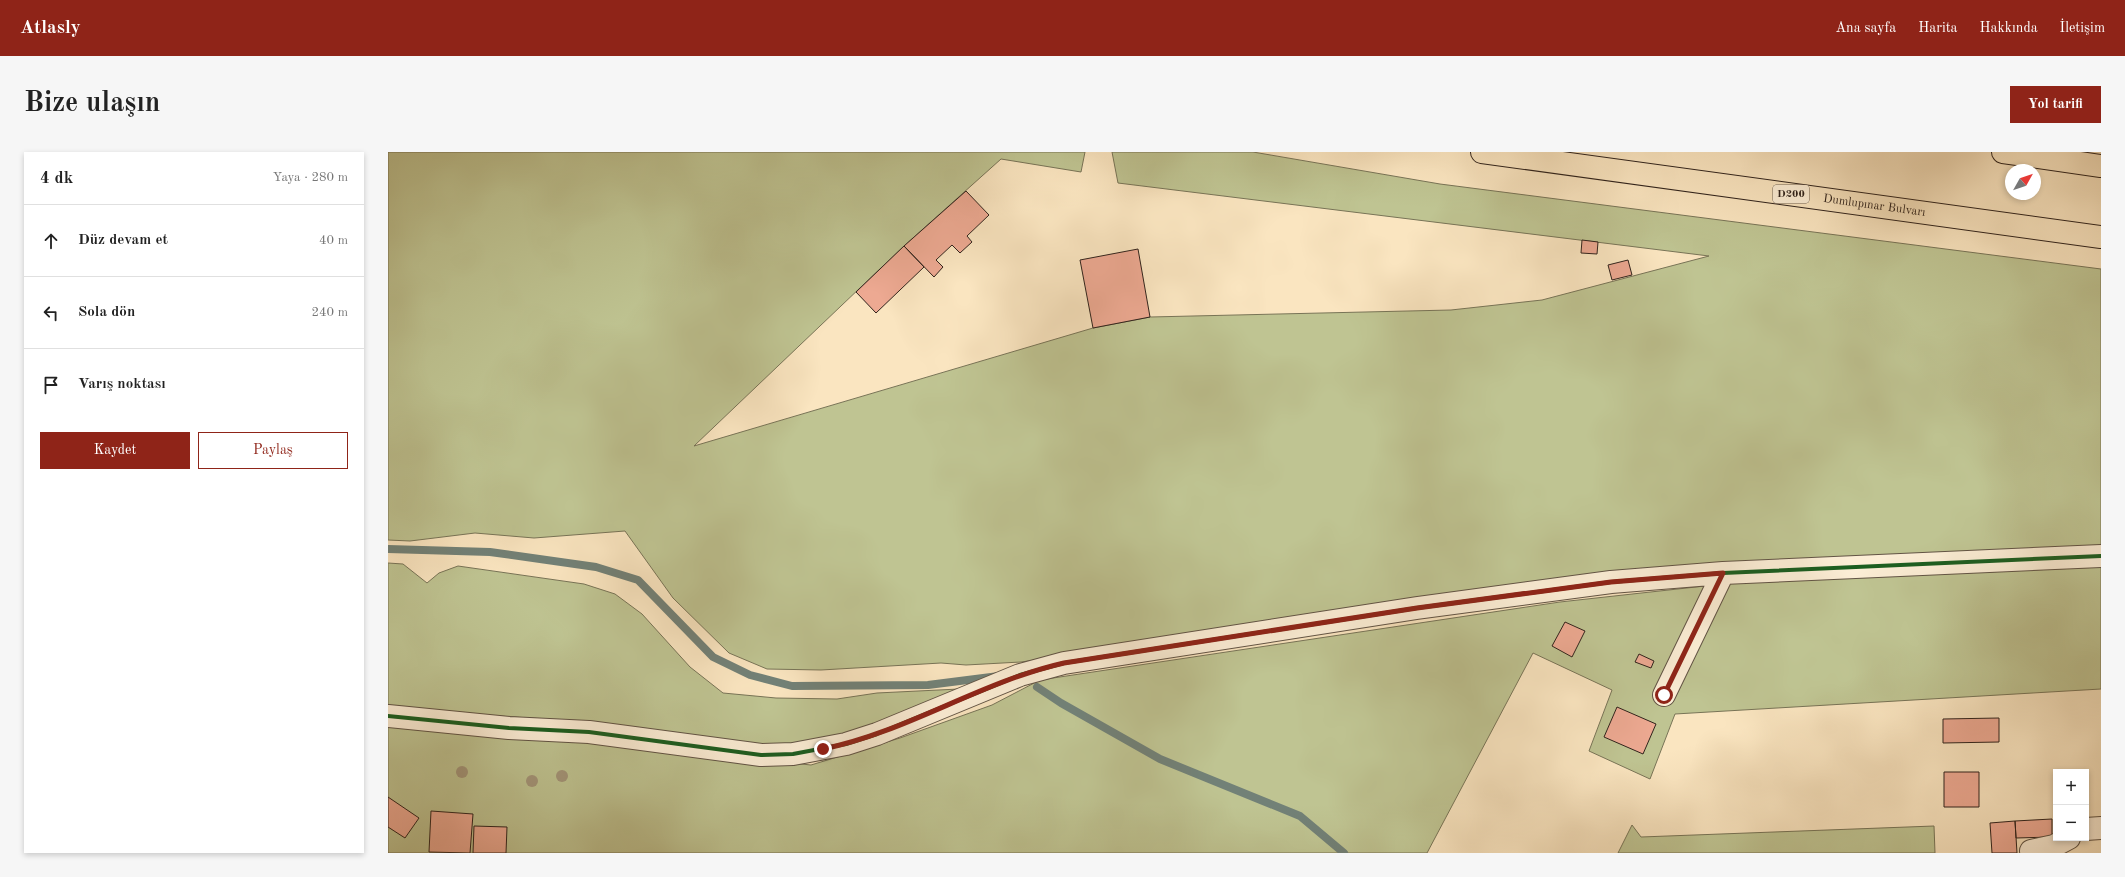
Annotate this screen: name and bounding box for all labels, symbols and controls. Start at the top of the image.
text: Atlasly [20,19,81,38]
text: Ana sayfa [1835,21,1896,35]
text: Harita [1918,21,1958,35]
text: Hakkında [1980,21,2038,35]
text: İletişim [2060,21,2105,35]
button: Yol tarifi [2010,86,2101,123]
text: Bize ulaşın [24,90,160,118]
north arrow [2005,164,2041,200]
text: 4 dk [40,170,73,187]
text: Yaya · 280 m [273,171,348,184]
road number: D200 [1773,185,1809,203]
street label: Dumlupınar Bulvarı [1822,193,1926,219]
icon: ahead [40,230,62,252]
text: Düz devam et [78,233,168,248]
text: 40 m [319,234,348,247]
icon: left [40,302,62,324]
text: Sola dön [78,305,135,320]
text: 240 m [311,306,348,319]
icon: arrive [40,374,62,396]
text: Varış noktası [78,377,166,392]
button: Kaydet [40,432,190,469]
button: Paylaş [198,432,348,469]
route start [1655,686,1673,704]
route end [814,740,832,758]
map controls [2053,769,2089,841]
button: + [2053,769,2089,805]
button: − [2053,805,2089,841]

